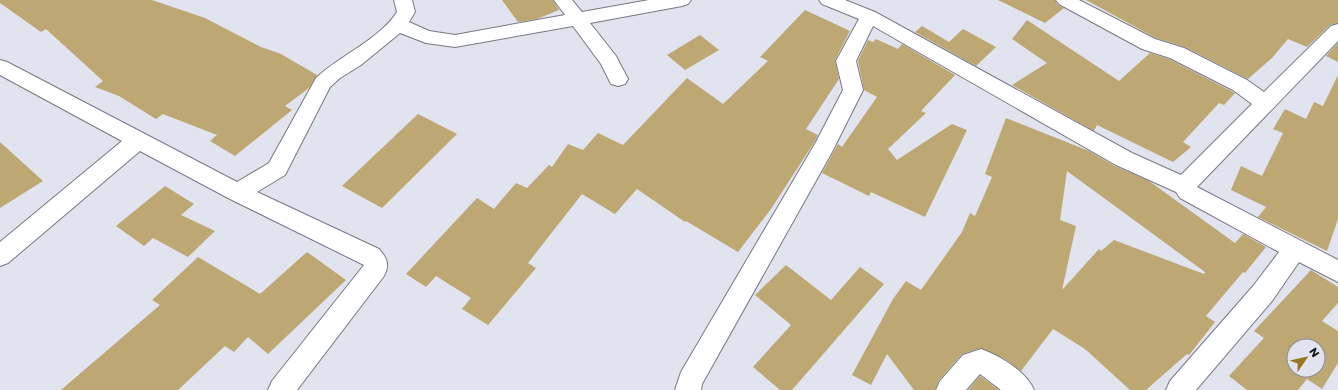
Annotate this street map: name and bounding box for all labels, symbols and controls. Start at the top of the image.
north arrow [1286,338,1326,378]
text: N [1305,345,1323,360]

